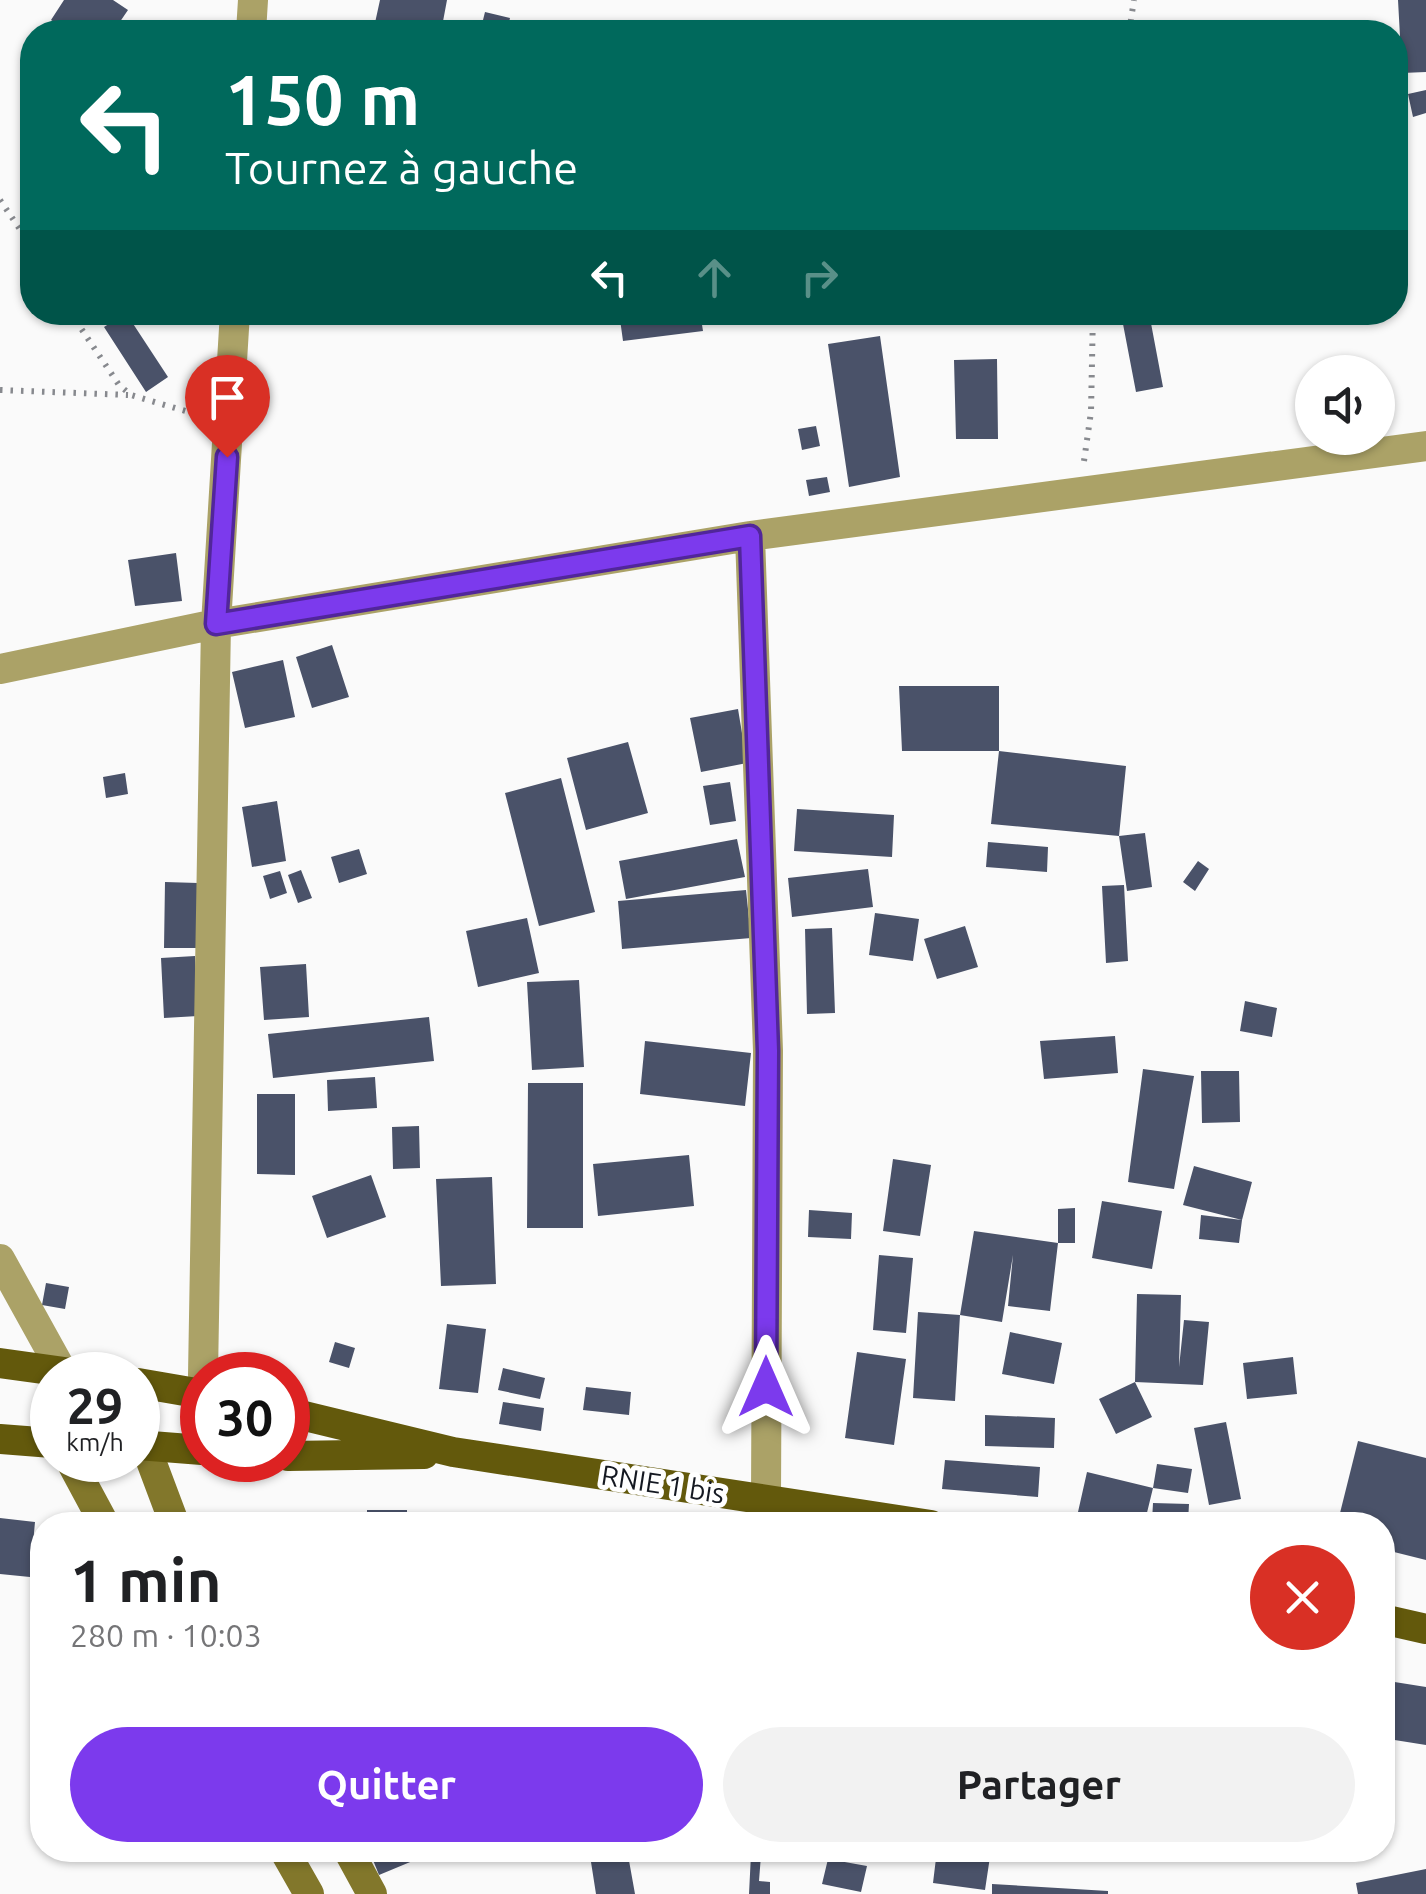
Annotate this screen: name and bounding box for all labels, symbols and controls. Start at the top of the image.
icon: left [60,60,190,190]
text: 150 m [225,60,420,138]
text: Tournez à gauche [225,142,578,193]
icon: left [582,250,637,305]
icon: ahead [687,250,742,305]
icon: right [792,250,847,305]
pin [185,355,270,458]
map controls [1295,355,1395,455]
button: sound [1295,355,1395,455]
icon: arrive [200,370,255,425]
position arrow [714,1335,818,1439]
speed limit sign: 30 [180,1352,310,1482]
text: 29 [67,1377,123,1433]
text: km/h [66,1428,124,1456]
street label: RNIE 1 bis [599,1458,727,1509]
button: close [1250,1545,1355,1650]
text: 1 min [70,1546,222,1613]
text: 280 m · 10:03 [70,1617,262,1653]
button: Quitter [70,1727,703,1842]
button: Partager [723,1727,1355,1842]

